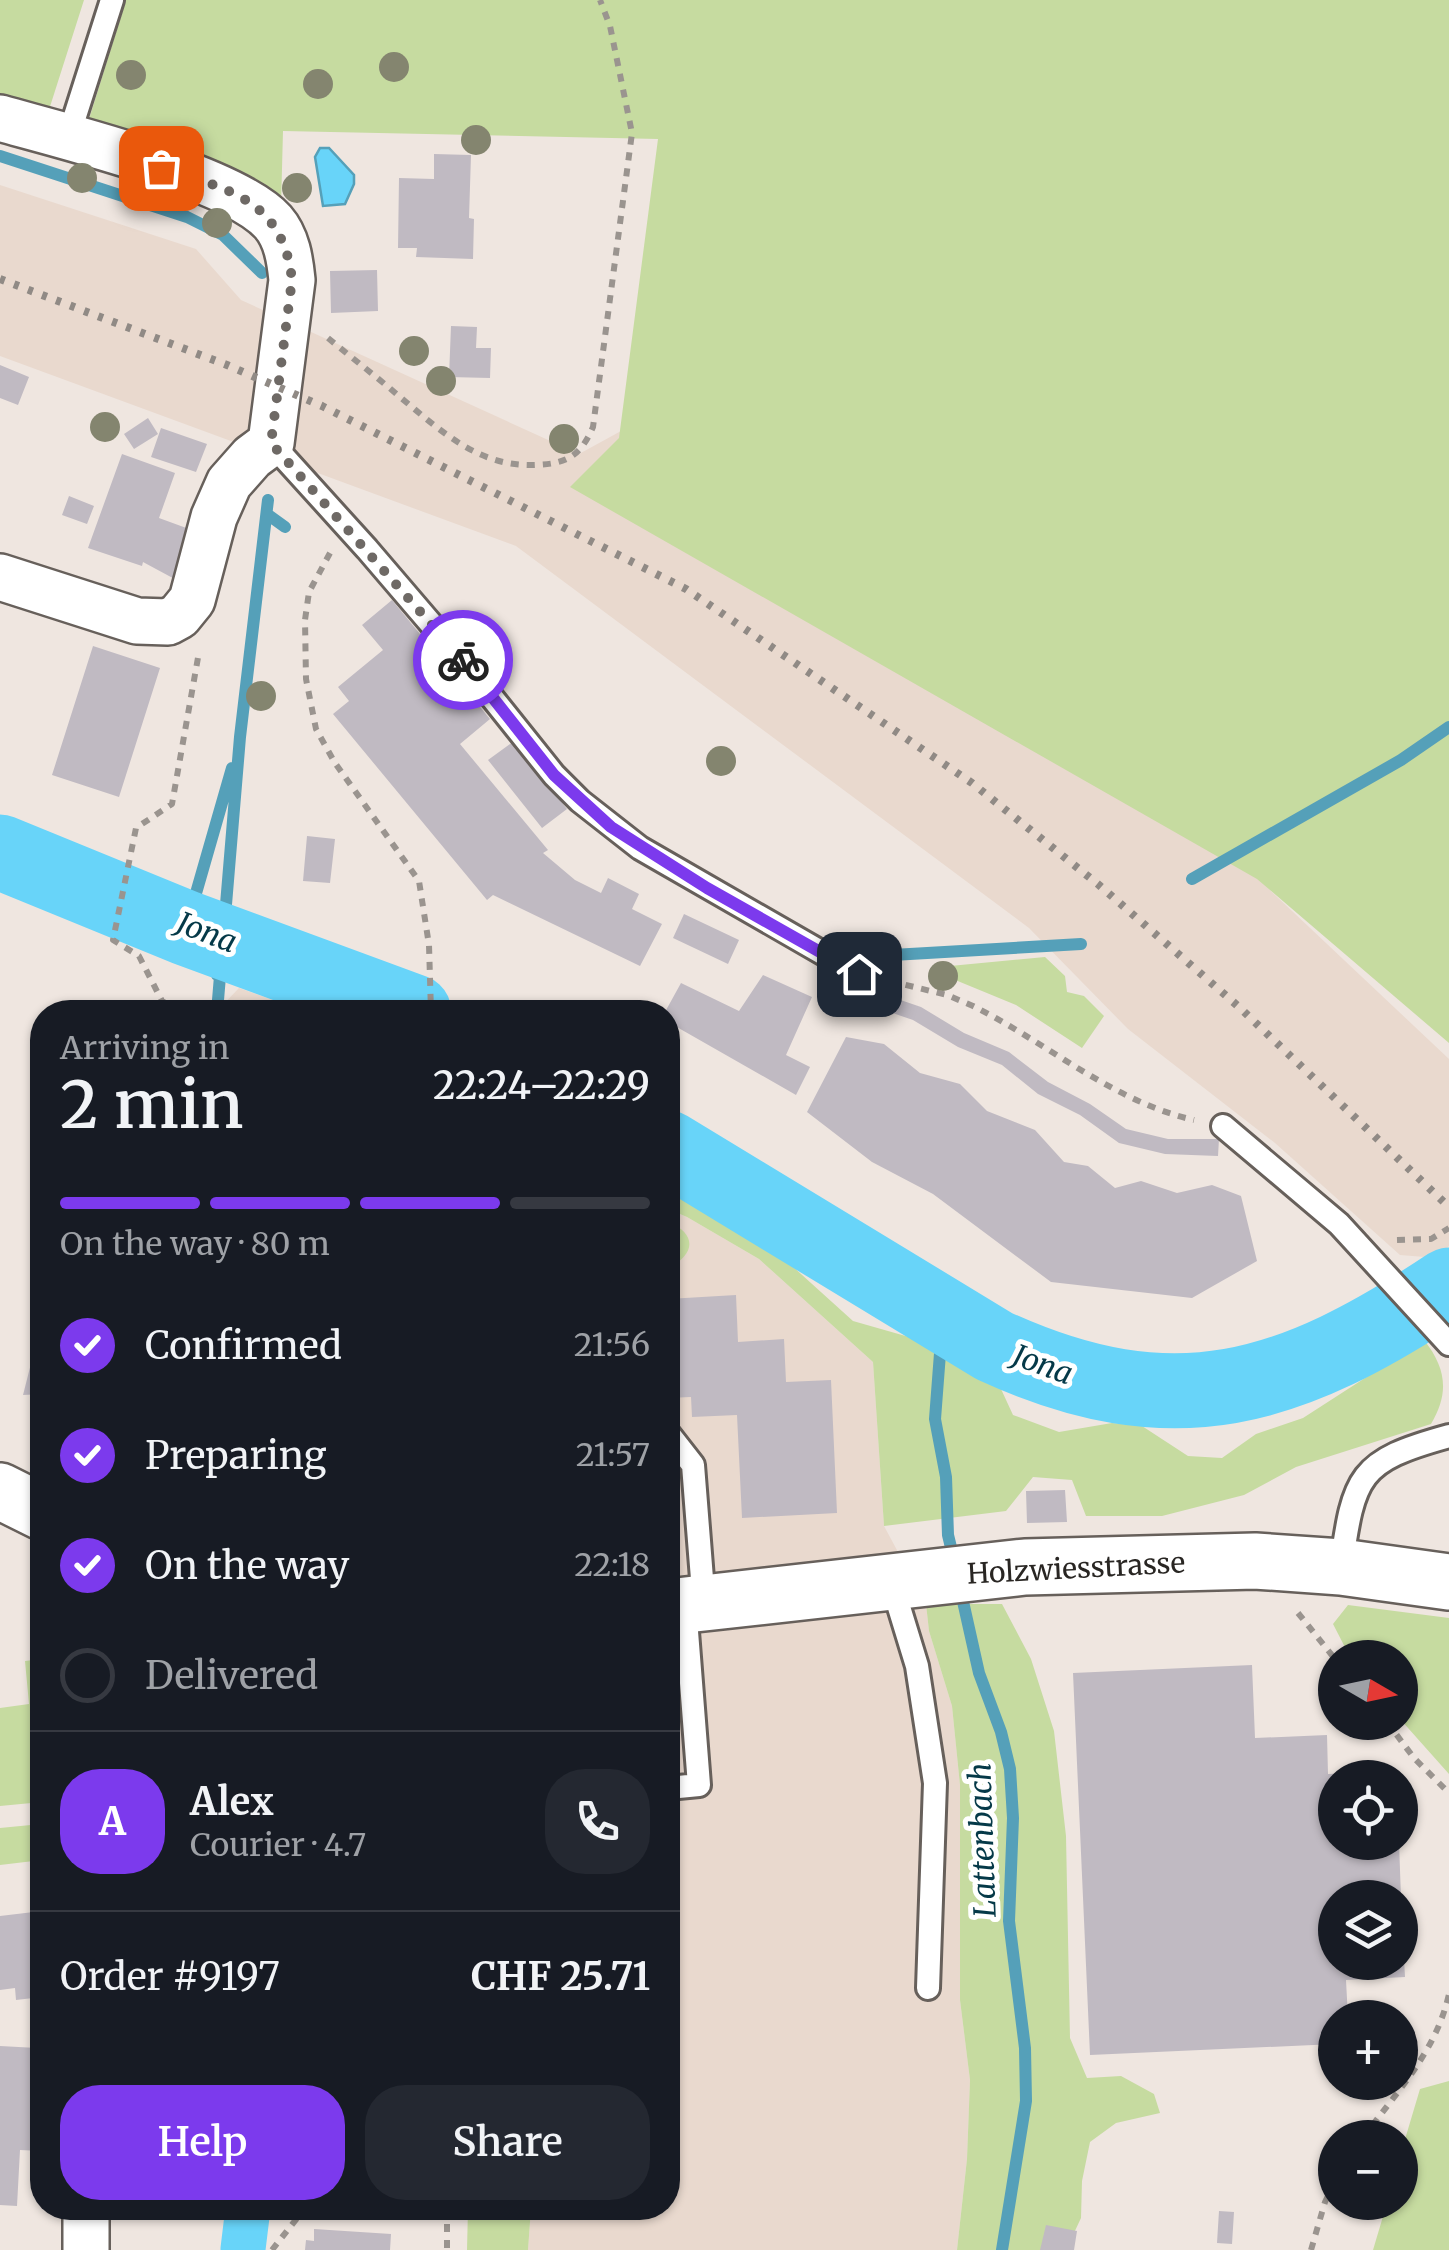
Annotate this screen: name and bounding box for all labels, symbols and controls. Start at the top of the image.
pin [119,126,204,211]
icon: bag [134,141,189,196]
courier [413,610,513,710]
icon: bike [436,633,491,688]
water label: Jona [169,902,242,961]
pin [817,932,902,1017]
icon: home [832,947,887,1002]
text: Arriving in [60,1028,229,1068]
text: 22:24–22:29 [433,1062,650,1109]
text: 2 min [60,1064,244,1146]
text: On the way · 80 m [60,1224,330,1264]
icon: check [60,1318,115,1373]
text: Confirmed [145,1322,342,1369]
text: 21:56 [574,1325,650,1365]
water label: Jona [1005,1335,1078,1392]
icon: check [60,1428,115,1483]
text: Preparing [145,1432,327,1479]
text: 21:57 [576,1435,650,1475]
icon: check [60,1538,115,1593]
text: On the way [145,1542,349,1589]
street label: Holzwiesstrasse [966,1544,1186,1592]
text: 22:18 [574,1545,650,1585]
north arrow [1318,1640,1418,1740]
map controls [1318,1640,1418,2220]
text: Delivered [145,1652,318,1699]
button: locate [1318,1760,1418,1860]
water label: Lattenbach [960,1762,1004,1918]
button: phone [545,1769,650,1874]
text: Alex [190,1778,274,1825]
text: A [99,1798,126,1845]
text: Courier · 4.7 [190,1825,366,1865]
button: layers [1318,1880,1418,1980]
text: Order #9197 [60,1953,280,2000]
text: CHF 25.71 [471,1953,650,2000]
button: + [1318,2000,1418,2100]
button: Help [60,2085,345,2200]
button: Share [365,2085,650,2200]
button: − [1318,2120,1418,2220]

